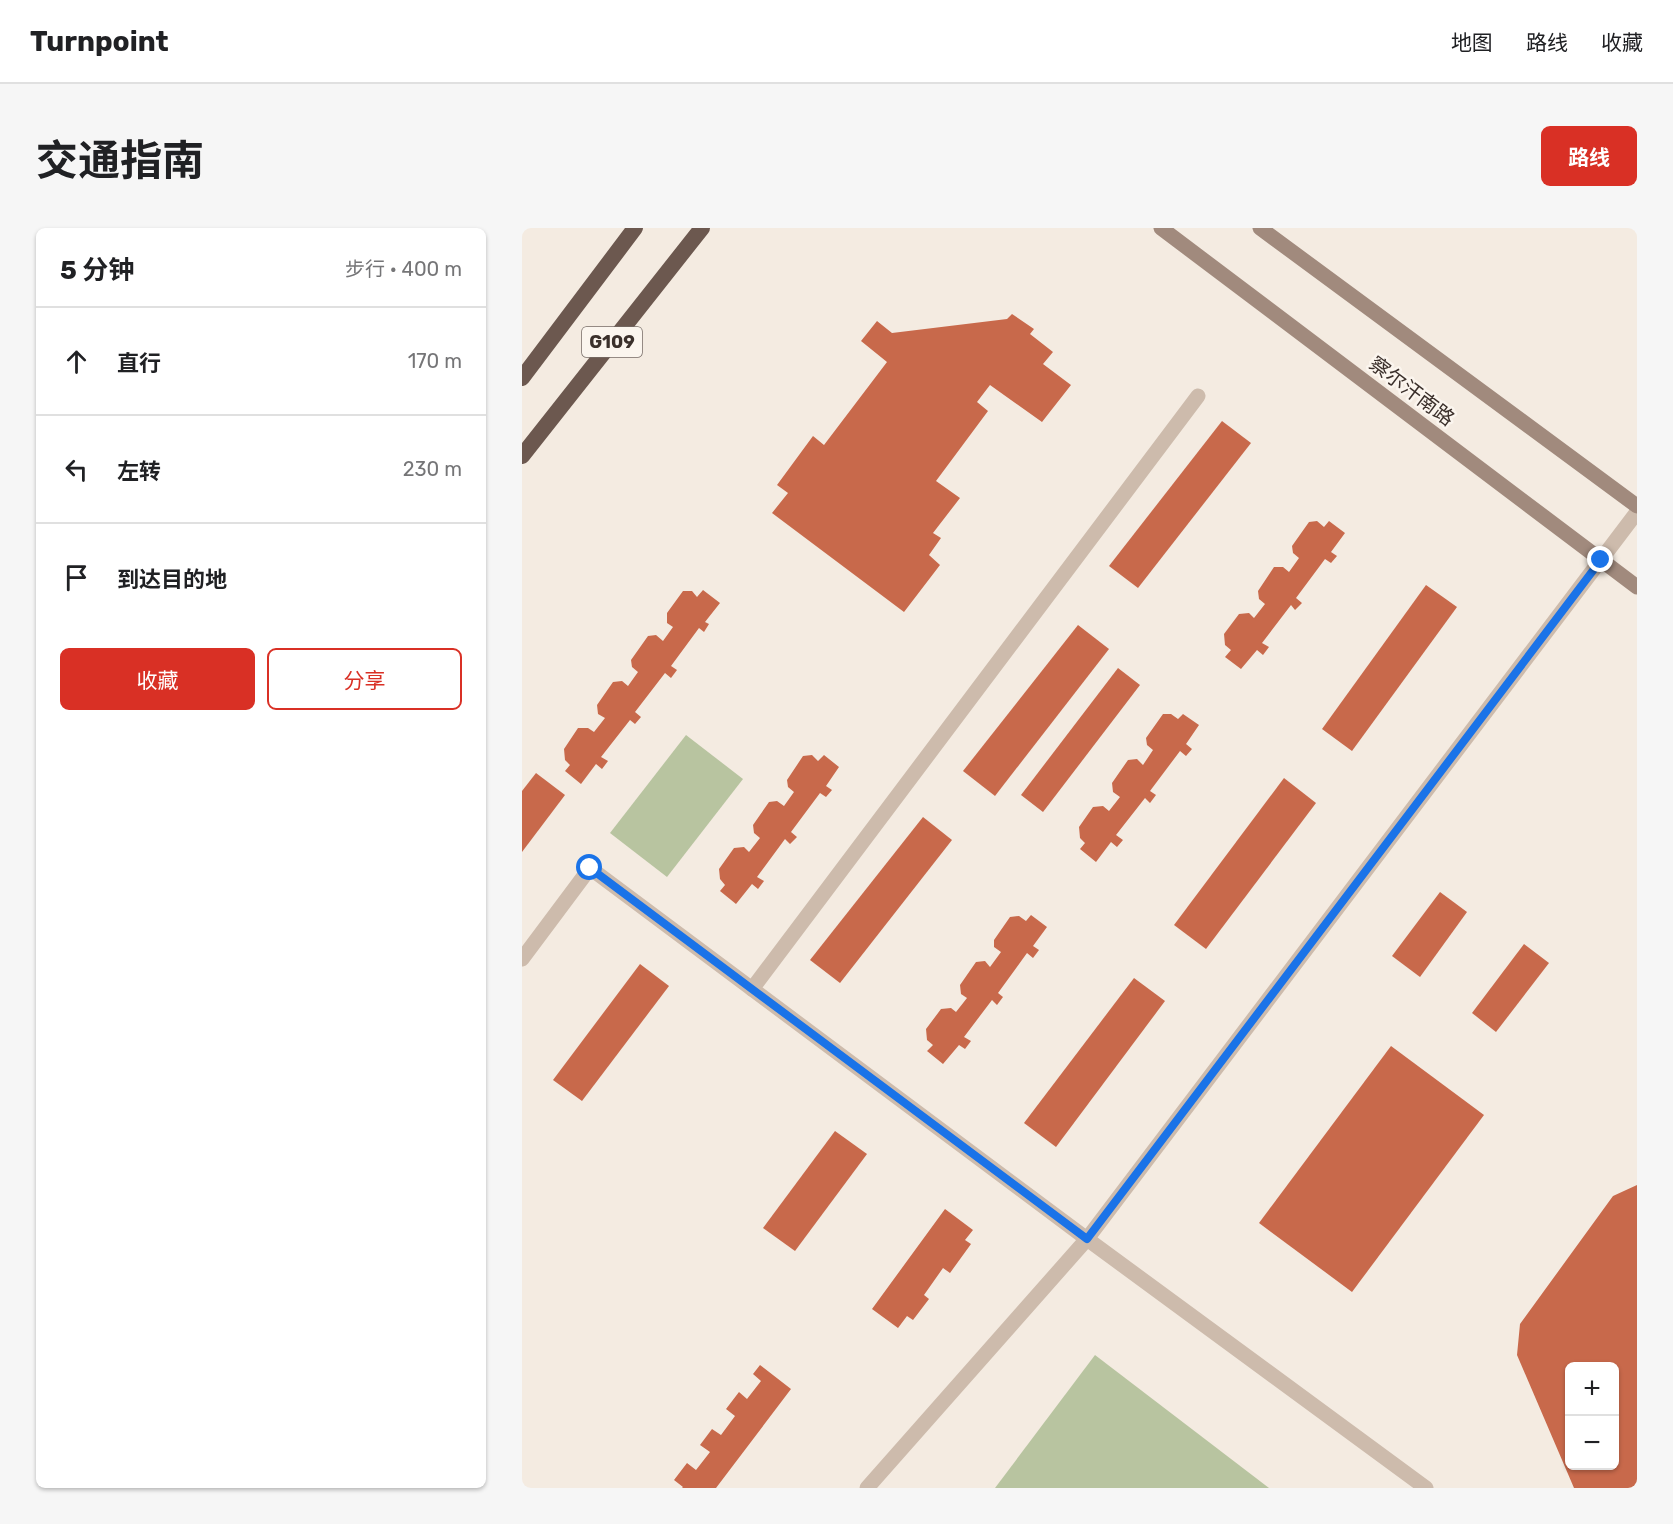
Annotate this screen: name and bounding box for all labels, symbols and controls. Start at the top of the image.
text: Turnpoint [30,25,169,58]
text: 地图 [1451,30,1493,55]
text: 路线 [1526,30,1568,55]
text: 收藏 [1601,30,1643,55]
button: 路线 [1541,126,1637,186]
text: 交通指南 [36,136,204,186]
text: 5 分钟 [60,255,134,286]
text: 步行 · 400 m [345,257,462,281]
road number: G109 [582,327,642,357]
icon: ahead [60,345,93,378]
text: 170 m [408,349,462,373]
text: 直行 [117,350,161,377]
street label: 察尔汗南路 [1365,351,1459,431]
icon: left [60,453,93,486]
text: 230 m [403,457,462,481]
text: 左转 [117,458,161,485]
route end [1587,546,1613,572]
icon: arrive [60,561,93,594]
text: 到达目的地 [117,566,227,593]
button: 收藏 [60,648,255,710]
button: 分享 [267,648,462,710]
route start [576,854,602,880]
map controls [1565,1362,1619,1470]
button: + [1565,1362,1619,1416]
button: − [1565,1416,1619,1470]

